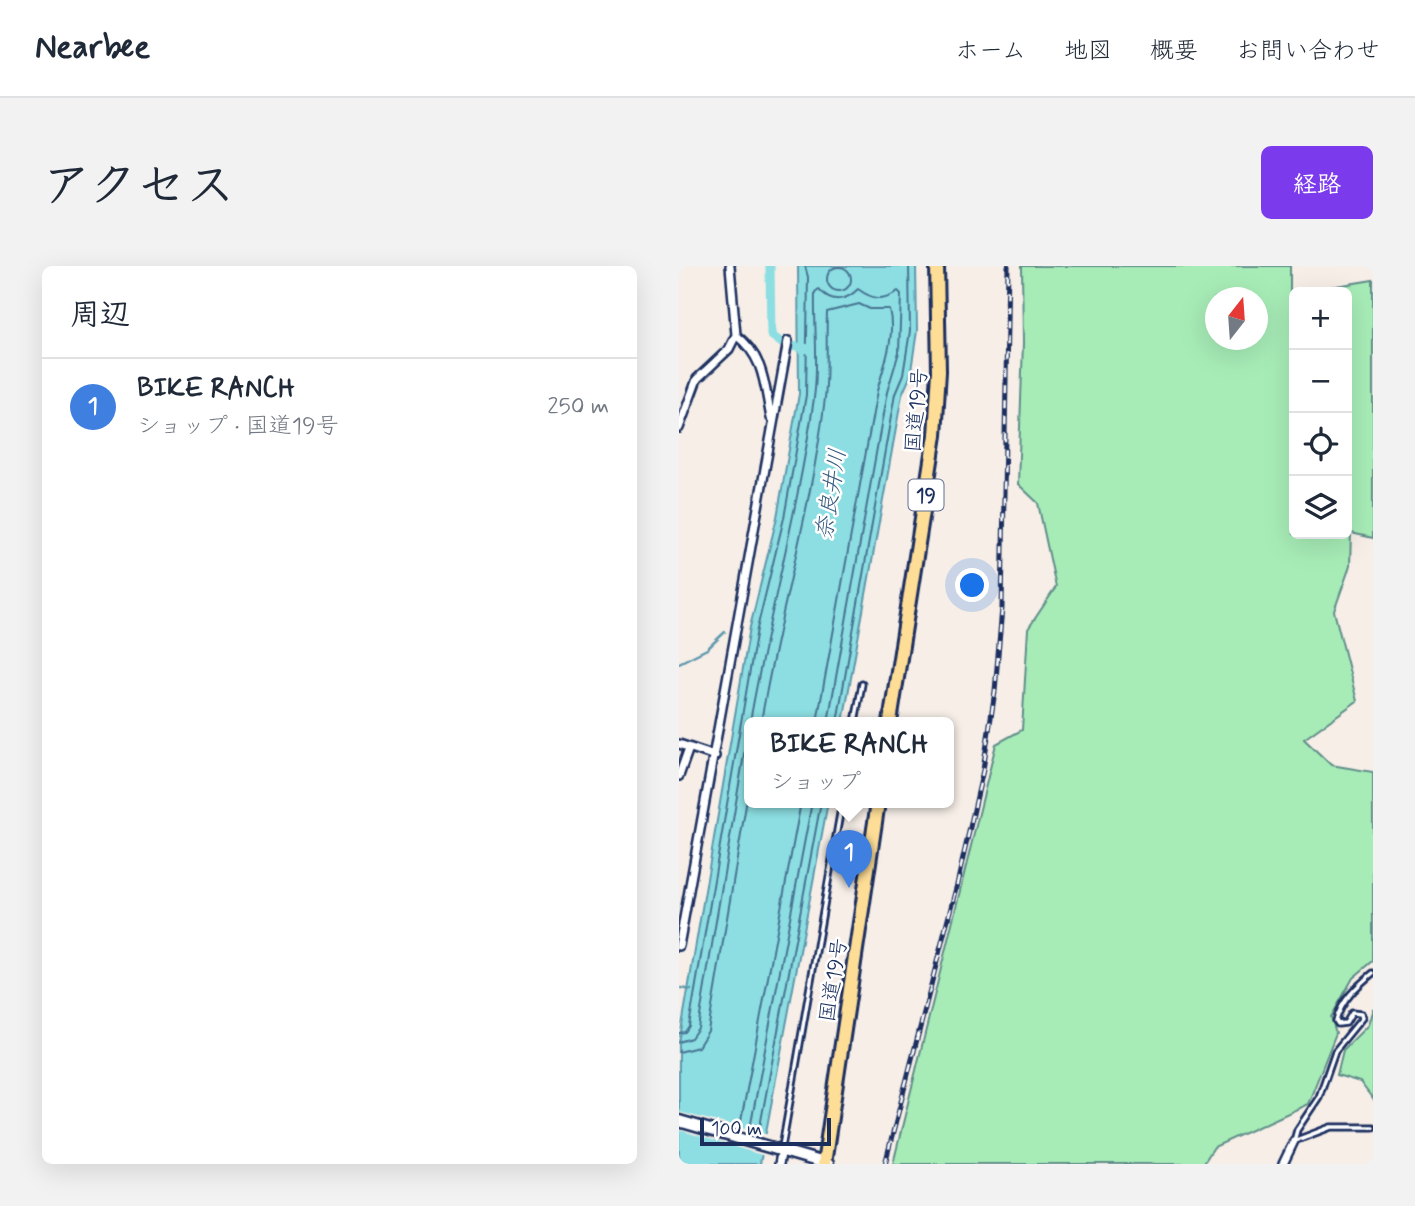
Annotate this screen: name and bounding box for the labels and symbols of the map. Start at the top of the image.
north arrow [1205,287,1268,350]
street label: 国道19号 [899,367,935,454]
water label: 奈良井川 [810,447,854,542]
road number: 19 [909,480,943,510]
your location [955,568,989,602]
pin: 1 [826,830,872,888]
street label: 国道19号 [814,936,854,1024]
scale bar [700,1115,831,1147]

